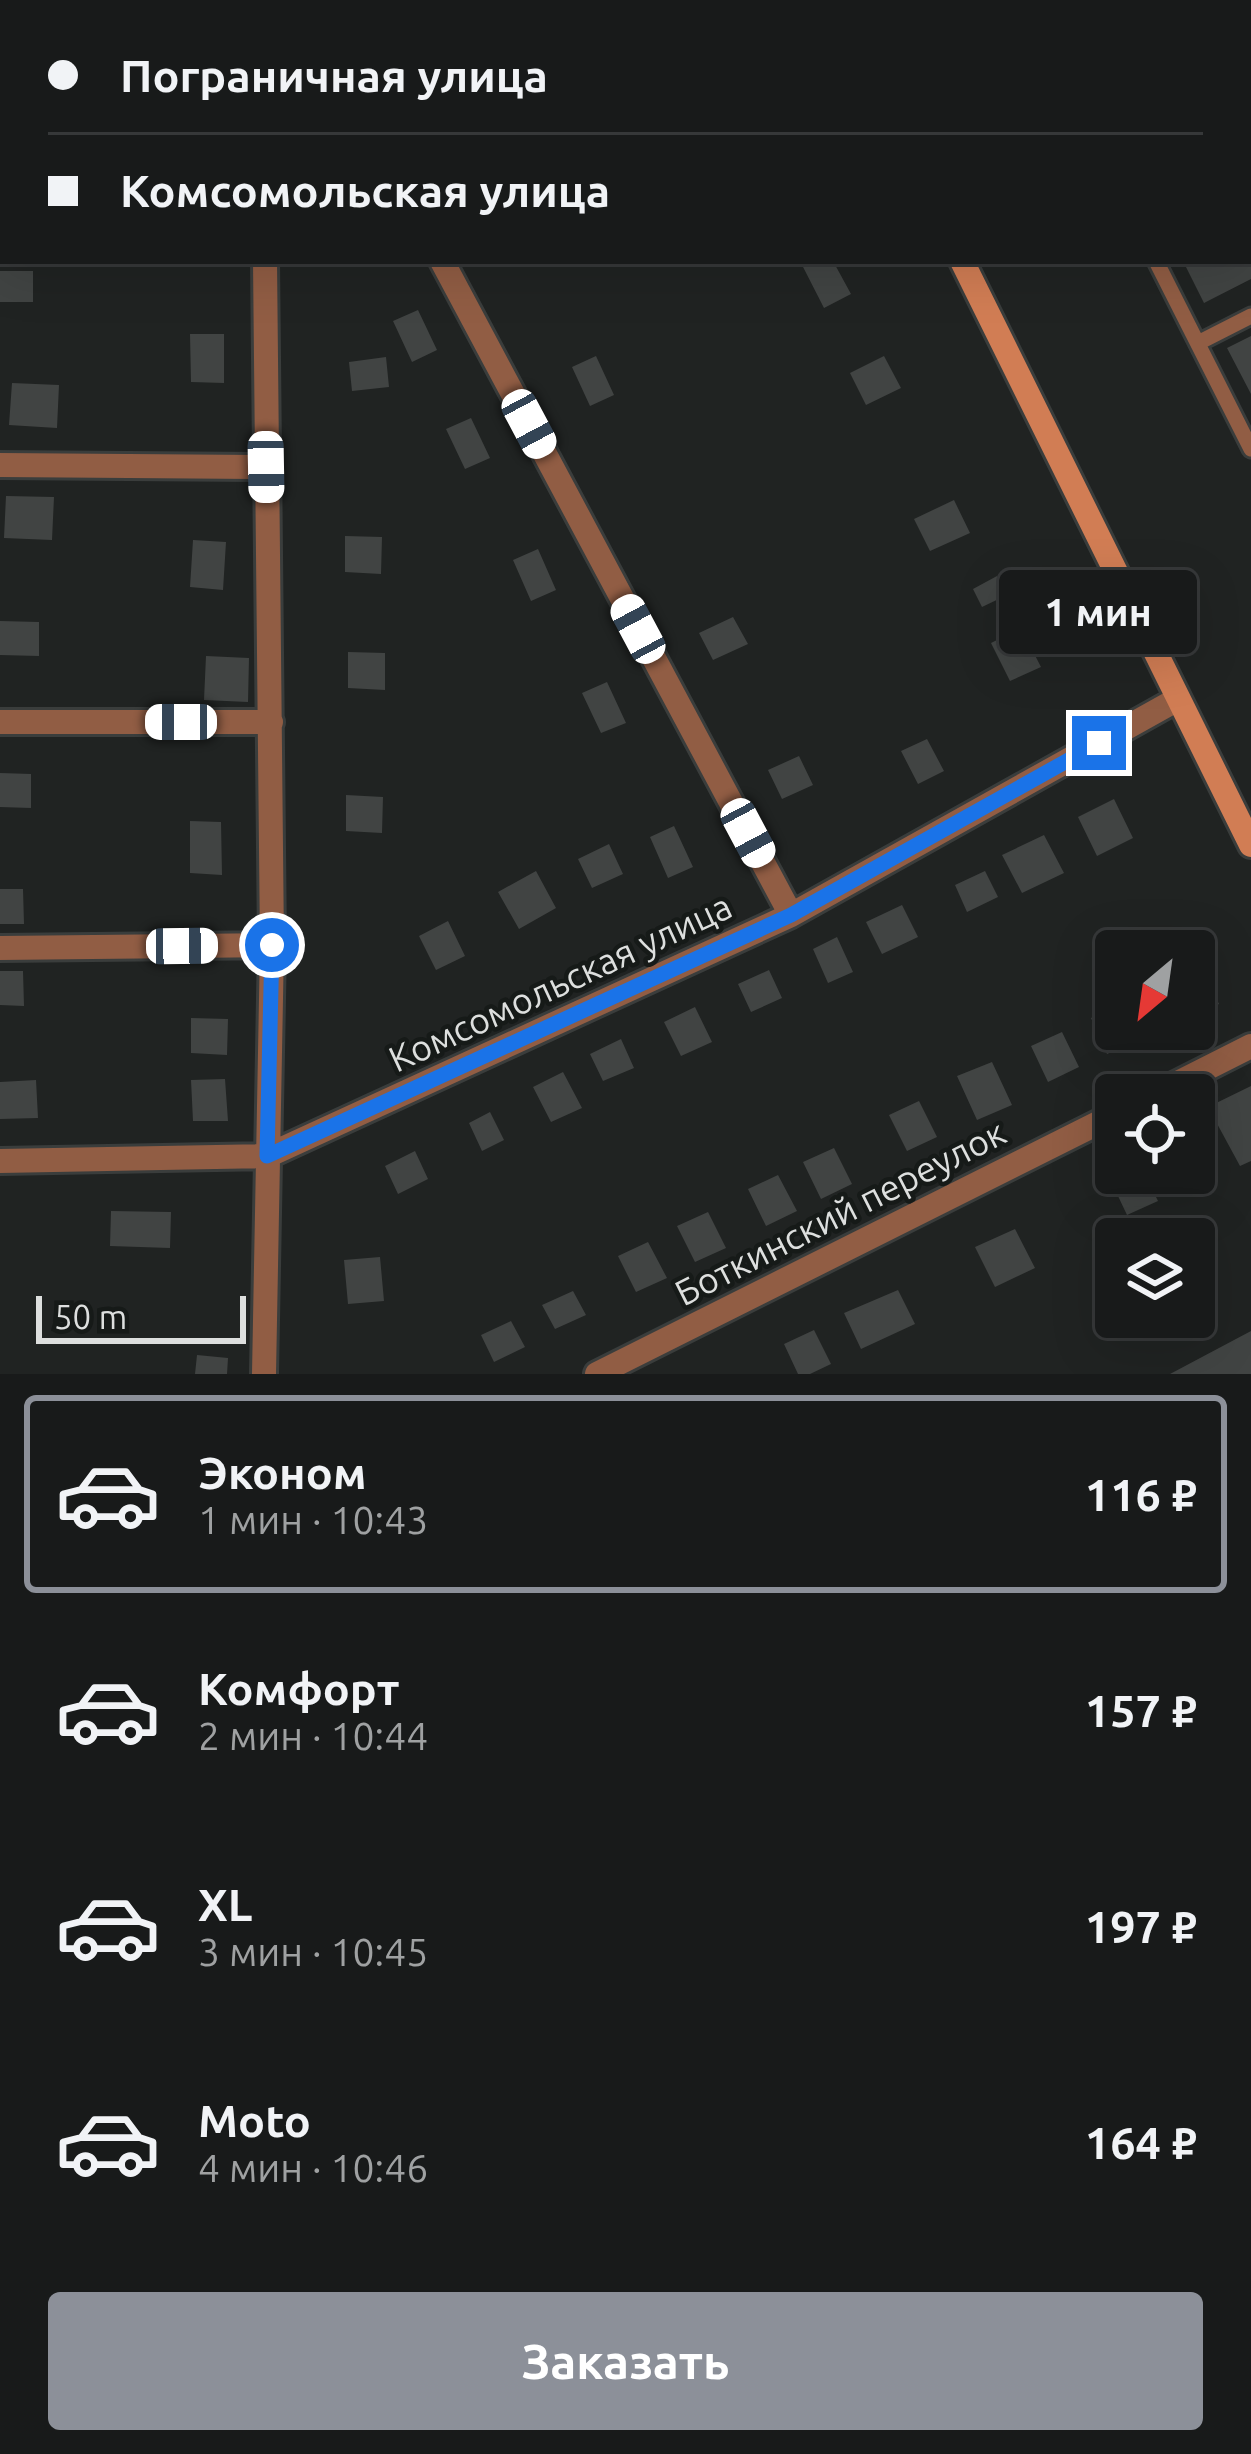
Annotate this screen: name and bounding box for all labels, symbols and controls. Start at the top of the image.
text: Пограничная улица [120,50,548,101]
text: Комсомольская улица [120,165,610,216]
car [496,384,562,464]
car [247,431,285,503]
callout: 1 мин [1000,569,1198,653]
car [605,589,671,669]
text: 1 мин [1044,590,1152,633]
car [145,704,217,740]
route end [1072,716,1126,770]
car [715,793,781,873]
street label: Комсомольская улица [382,885,738,1079]
route start [245,918,299,972]
car [146,927,218,965]
north arrow [1095,930,1215,1050]
map controls [1095,930,1215,1338]
button: locate [1095,1074,1215,1194]
street label: Боткинский переулок [668,1111,1012,1313]
button: layers [1095,1218,1215,1338]
scale bar [36,1290,246,1343]
text: 50 m [54,1298,127,1335]
icon: car [54,1440,162,1548]
text: Эконом [198,1447,367,1498]
text: 116 ₽ [1085,1469,1197,1520]
text: 1 мин · 10:43 [198,1498,428,1541]
icon: car [54,1656,162,1764]
text: Комфорт [198,1663,400,1714]
text: 157 ₽ [1085,1685,1197,1736]
text: 2 мин · 10:44 [198,1714,428,1757]
icon: car [54,1872,162,1980]
text: XL [198,1879,252,1930]
text: 197 ₽ [1085,1901,1197,1952]
text: 3 мин · 10:45 [198,1930,428,1973]
icon: car [54,2088,162,2196]
text: Moto [198,2095,311,2146]
text: 164 ₽ [1085,2117,1197,2168]
text: 4 мин · 10:46 [198,2146,428,2189]
button: Заказать [48,2292,1203,2430]

